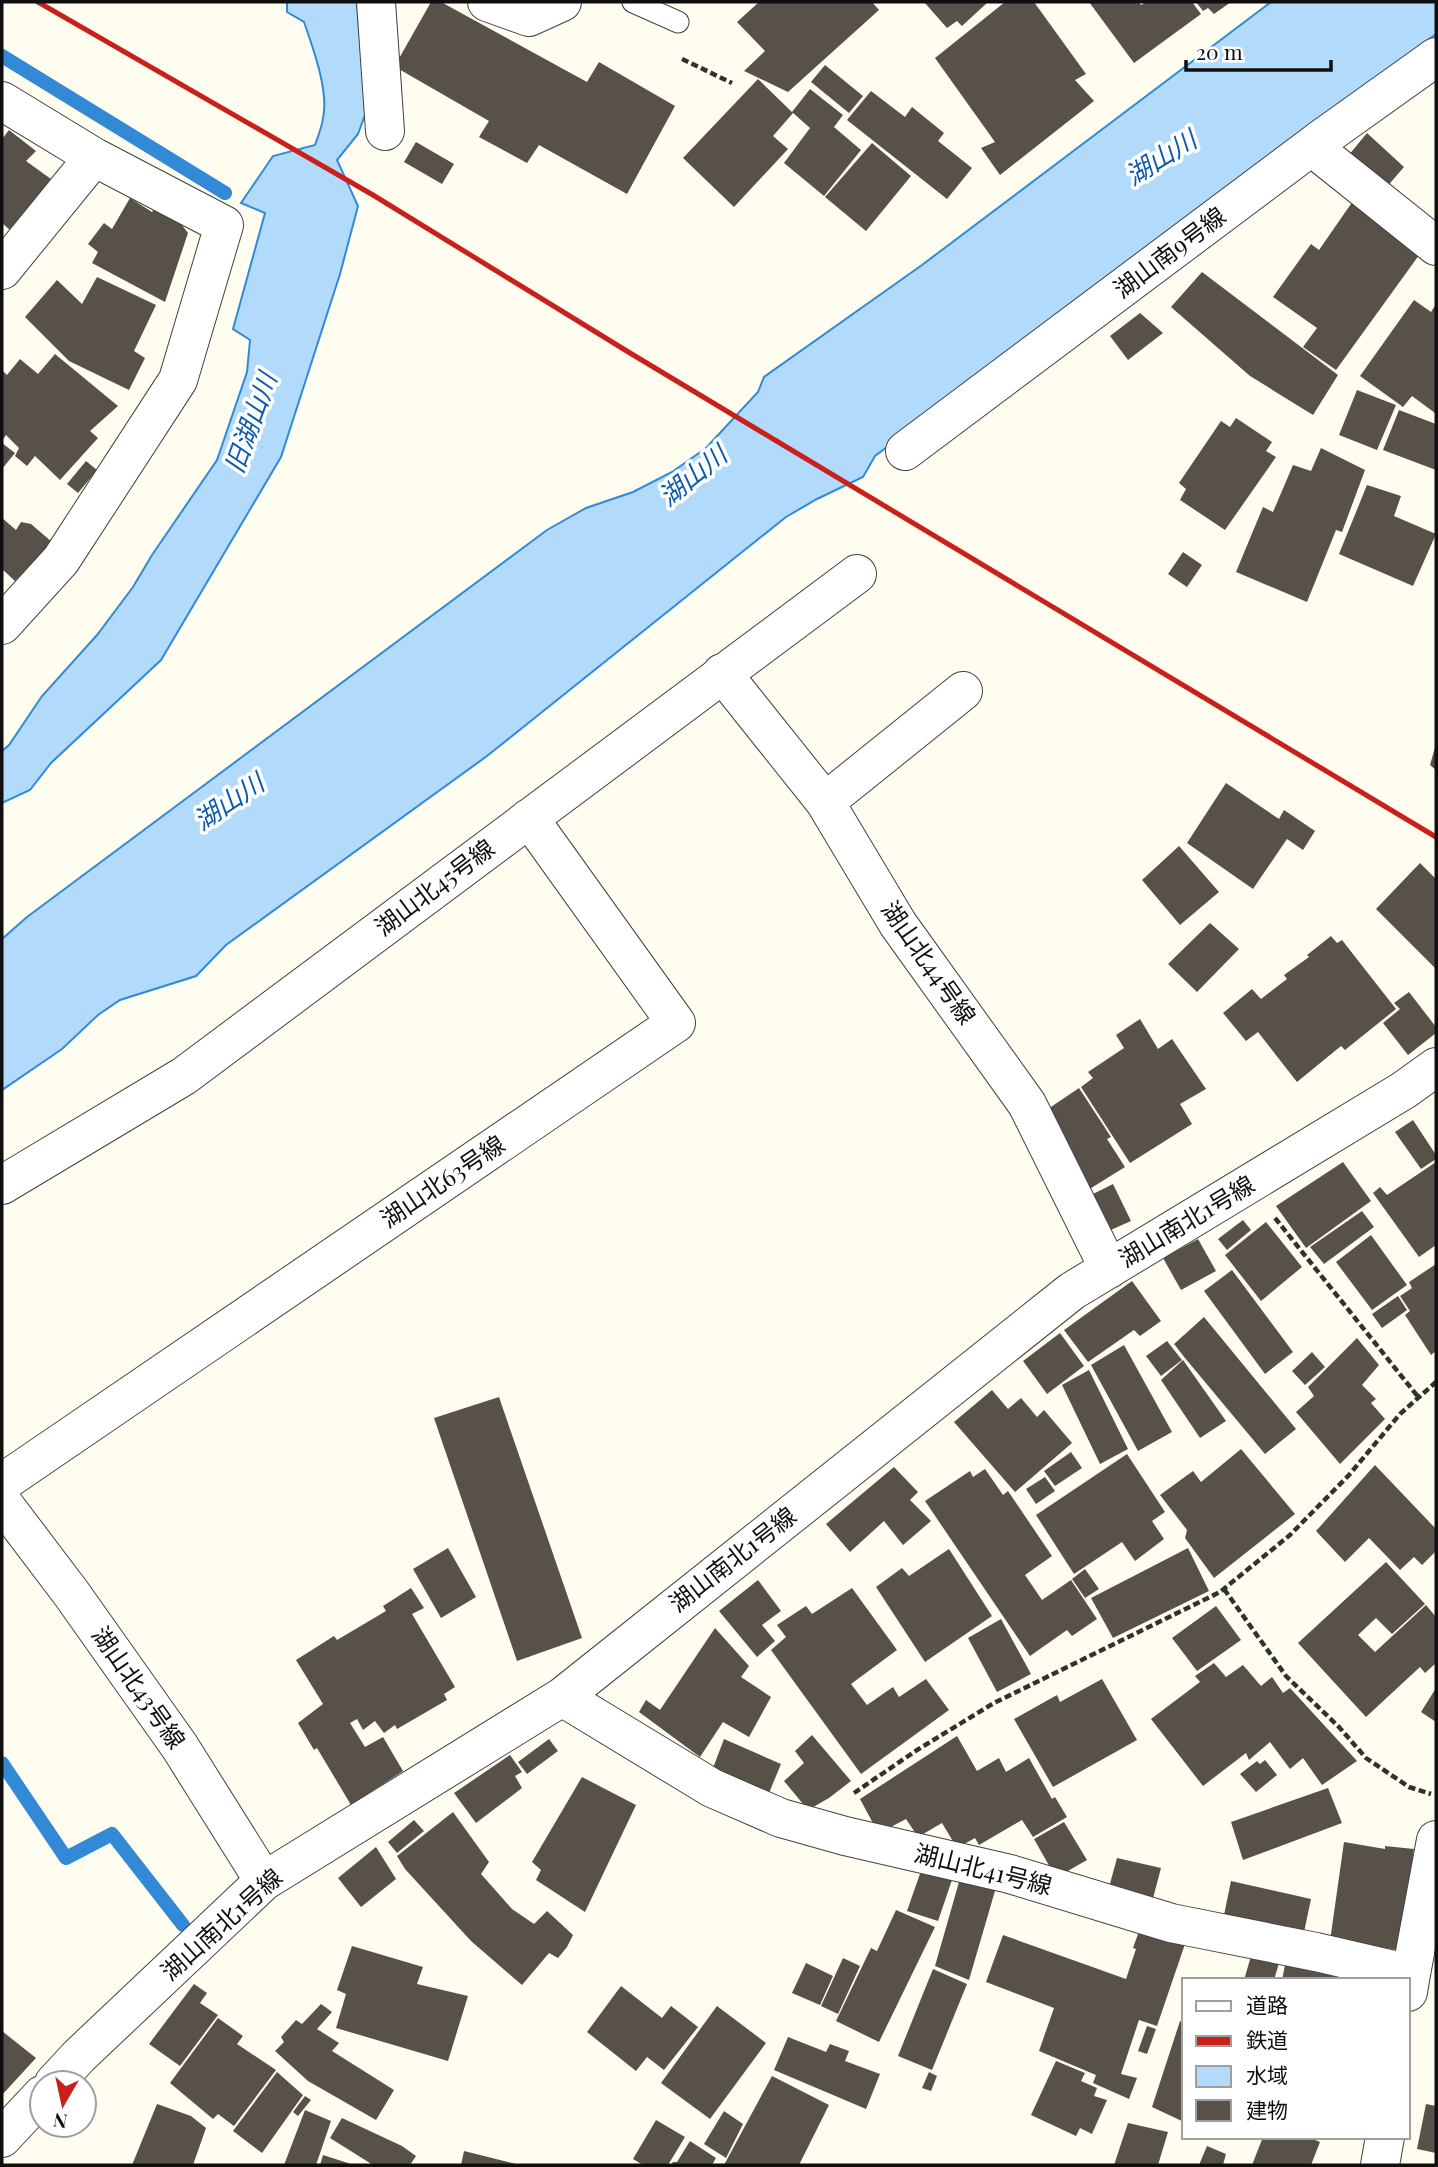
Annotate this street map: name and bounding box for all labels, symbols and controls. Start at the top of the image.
scale bar [1186,28,1331,72]
text: 20 m [1196,37,1243,65]
water label: 湖山川 [1118,120,1205,192]
street label: 湖山南9号線 [1106,199,1231,304]
water label: 旧湖山川 [215,365,285,477]
water label: 湖山川 [651,435,736,513]
water label: 湖山川 [186,763,273,837]
street label: 湖山北45号線 [368,831,500,942]
street label: 湖山北44号線 [875,894,984,1030]
street label: 湖山北63号線 [374,1127,510,1234]
street label: 湖山南北1号線 [1112,1167,1260,1273]
street label: 湖山南北1号線 [662,1499,802,1618]
street label: 湖山北43号線 [86,1619,194,1754]
street label: 湖山北41号線 [911,1836,1056,1901]
street label: 湖山南北1号線 [153,1860,288,1987]
legend [1182,1978,1410,2139]
text: 道路 [1246,1990,1288,2018]
text: 鉄道 [1246,2025,1288,2053]
text: 水域 [1246,2060,1288,2088]
north arrow [28,2069,98,2139]
text: 建物 [1246,2095,1288,2123]
text: N [51,2108,69,2136]

